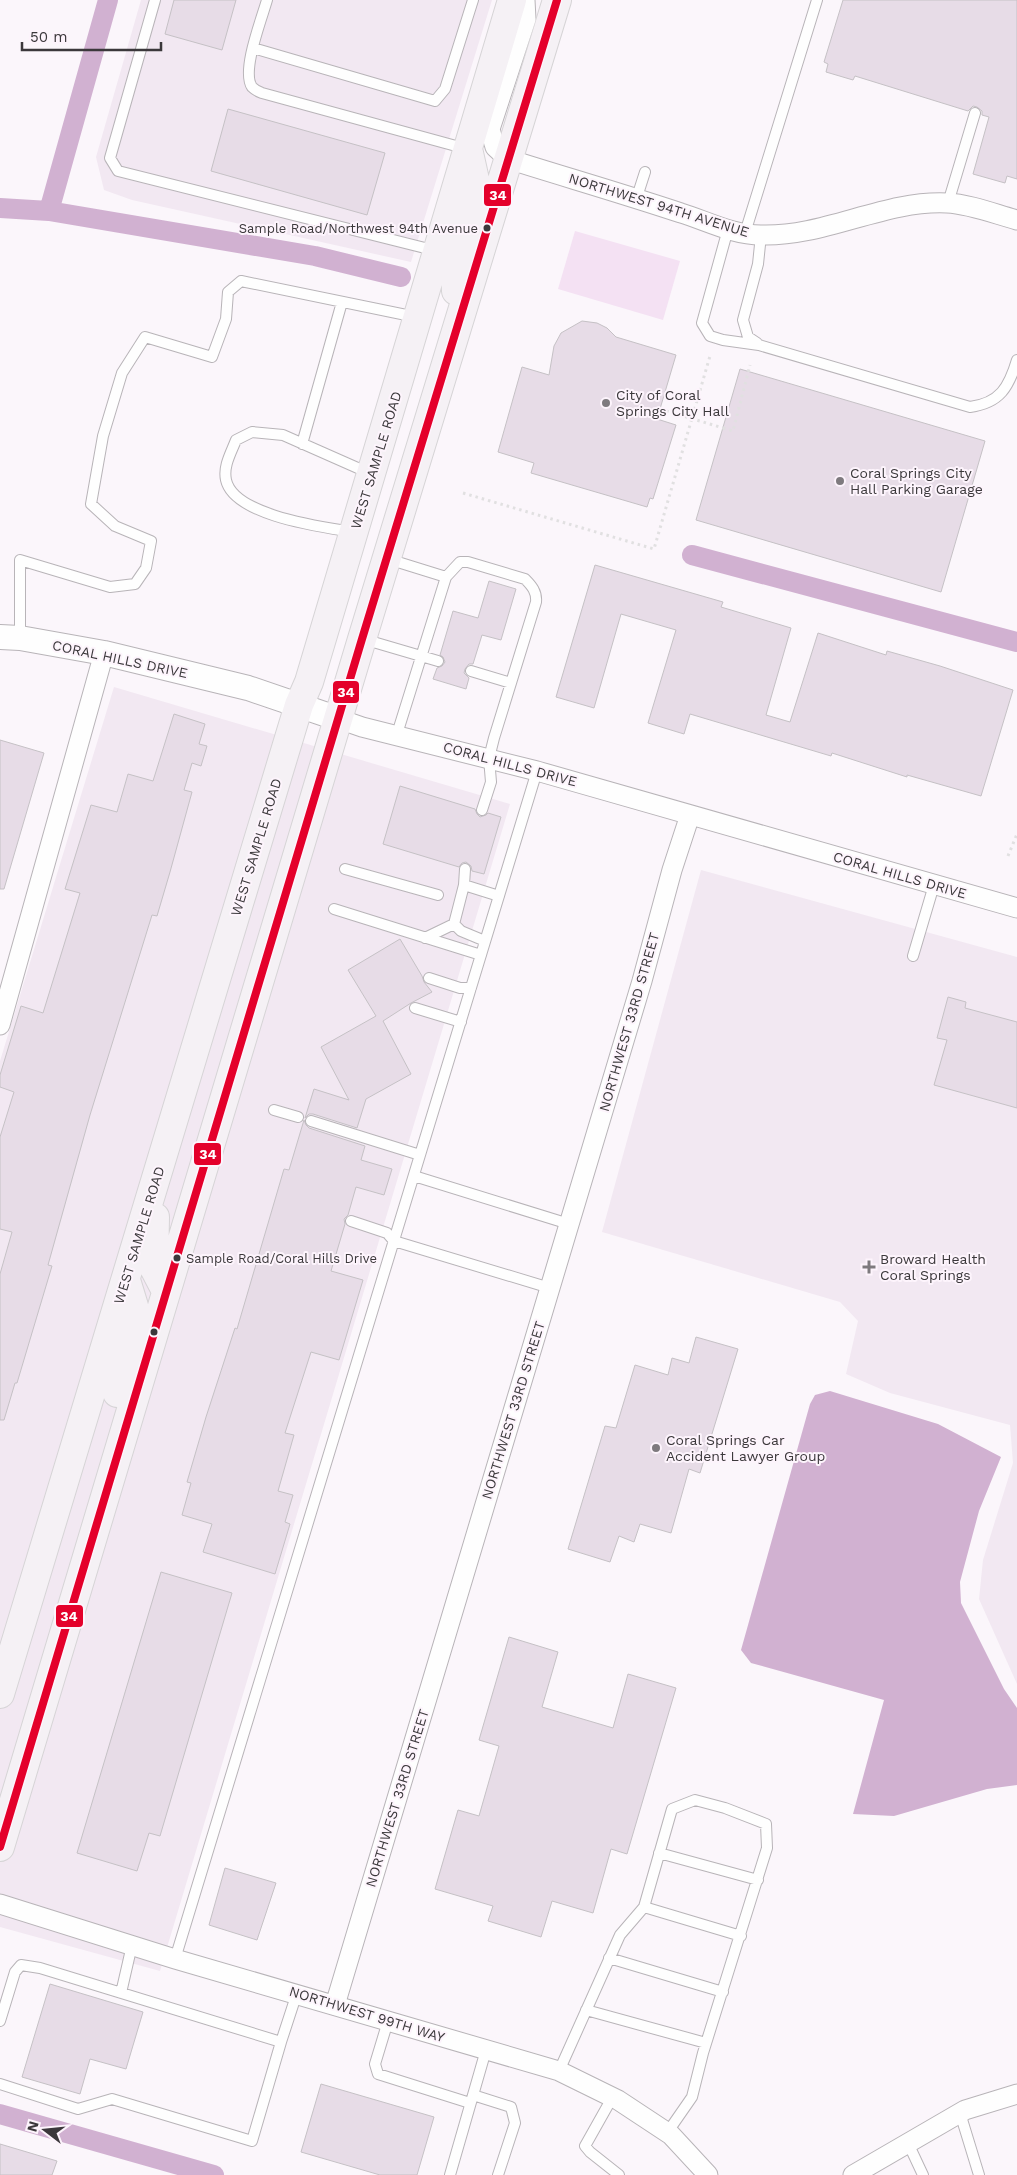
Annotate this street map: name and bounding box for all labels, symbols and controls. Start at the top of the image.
scale bar [22,20,161,52]
text: 50 m [30,28,67,46]
street label: NORTHWEST 94TH AVENUE [567,170,751,240]
line badge: 34 [483,183,512,207]
text: 34 [489,187,507,203]
place label: Sample Road/Northwest 94th Avenue [239,221,478,236]
marker: Sample Road/Northwest 94th Avenue [482,223,492,233]
place label: City of Coral Springs City Hall [616,387,730,419]
street label: WEST SAMPLE ROAD [347,389,405,531]
marker: City of Coral Springs City Hall [600,397,612,409]
place label: Coral Springs City Hall Parking Garage [850,465,983,497]
marker: Coral Springs City Hall Parking Garage [834,475,846,487]
street label: CORAL HILLS DRIVE [51,637,189,681]
line badge: 34 [332,680,360,704]
text: 34 [337,684,355,700]
street label: CORAL HILLS DRIVE [441,738,579,790]
street label: WEST SAMPLE ROAD [227,776,285,918]
street label: CORAL HILLS DRIVE [832,848,969,902]
street label: NORTHWEST 33RD STREET [596,930,662,1113]
line badge: 34 [193,1142,222,1166]
text: 34 [199,1146,217,1162]
street label: WEST SAMPLE ROAD [110,1164,168,1306]
place label: Sample Road/Coral Hills Drive [186,1251,377,1266]
place label: Broward Health Coral Springs [880,1251,986,1283]
marker: Sample Road/Coral Hills Drive [172,1253,182,1263]
marker: Broward Health Coral Springs [862,1260,876,1274]
street label: NORTHWEST 33RD STREET [478,1318,548,1501]
unlabelled marker [149,1327,159,1337]
place label: Coral Springs Car Accident Lawyer Group [666,1432,825,1464]
marker: Coral Springs Car Accident Lawyer Group [650,1442,662,1454]
line badge: 34 [55,1604,84,1628]
text: 34 [60,1608,78,1624]
street label: NORTHWEST 33RD STREET [362,1706,432,1889]
street label: NORTHWEST 99TH WAY [287,1983,447,2045]
north arrow [20,2105,70,2155]
text: N [23,2119,42,2134]

